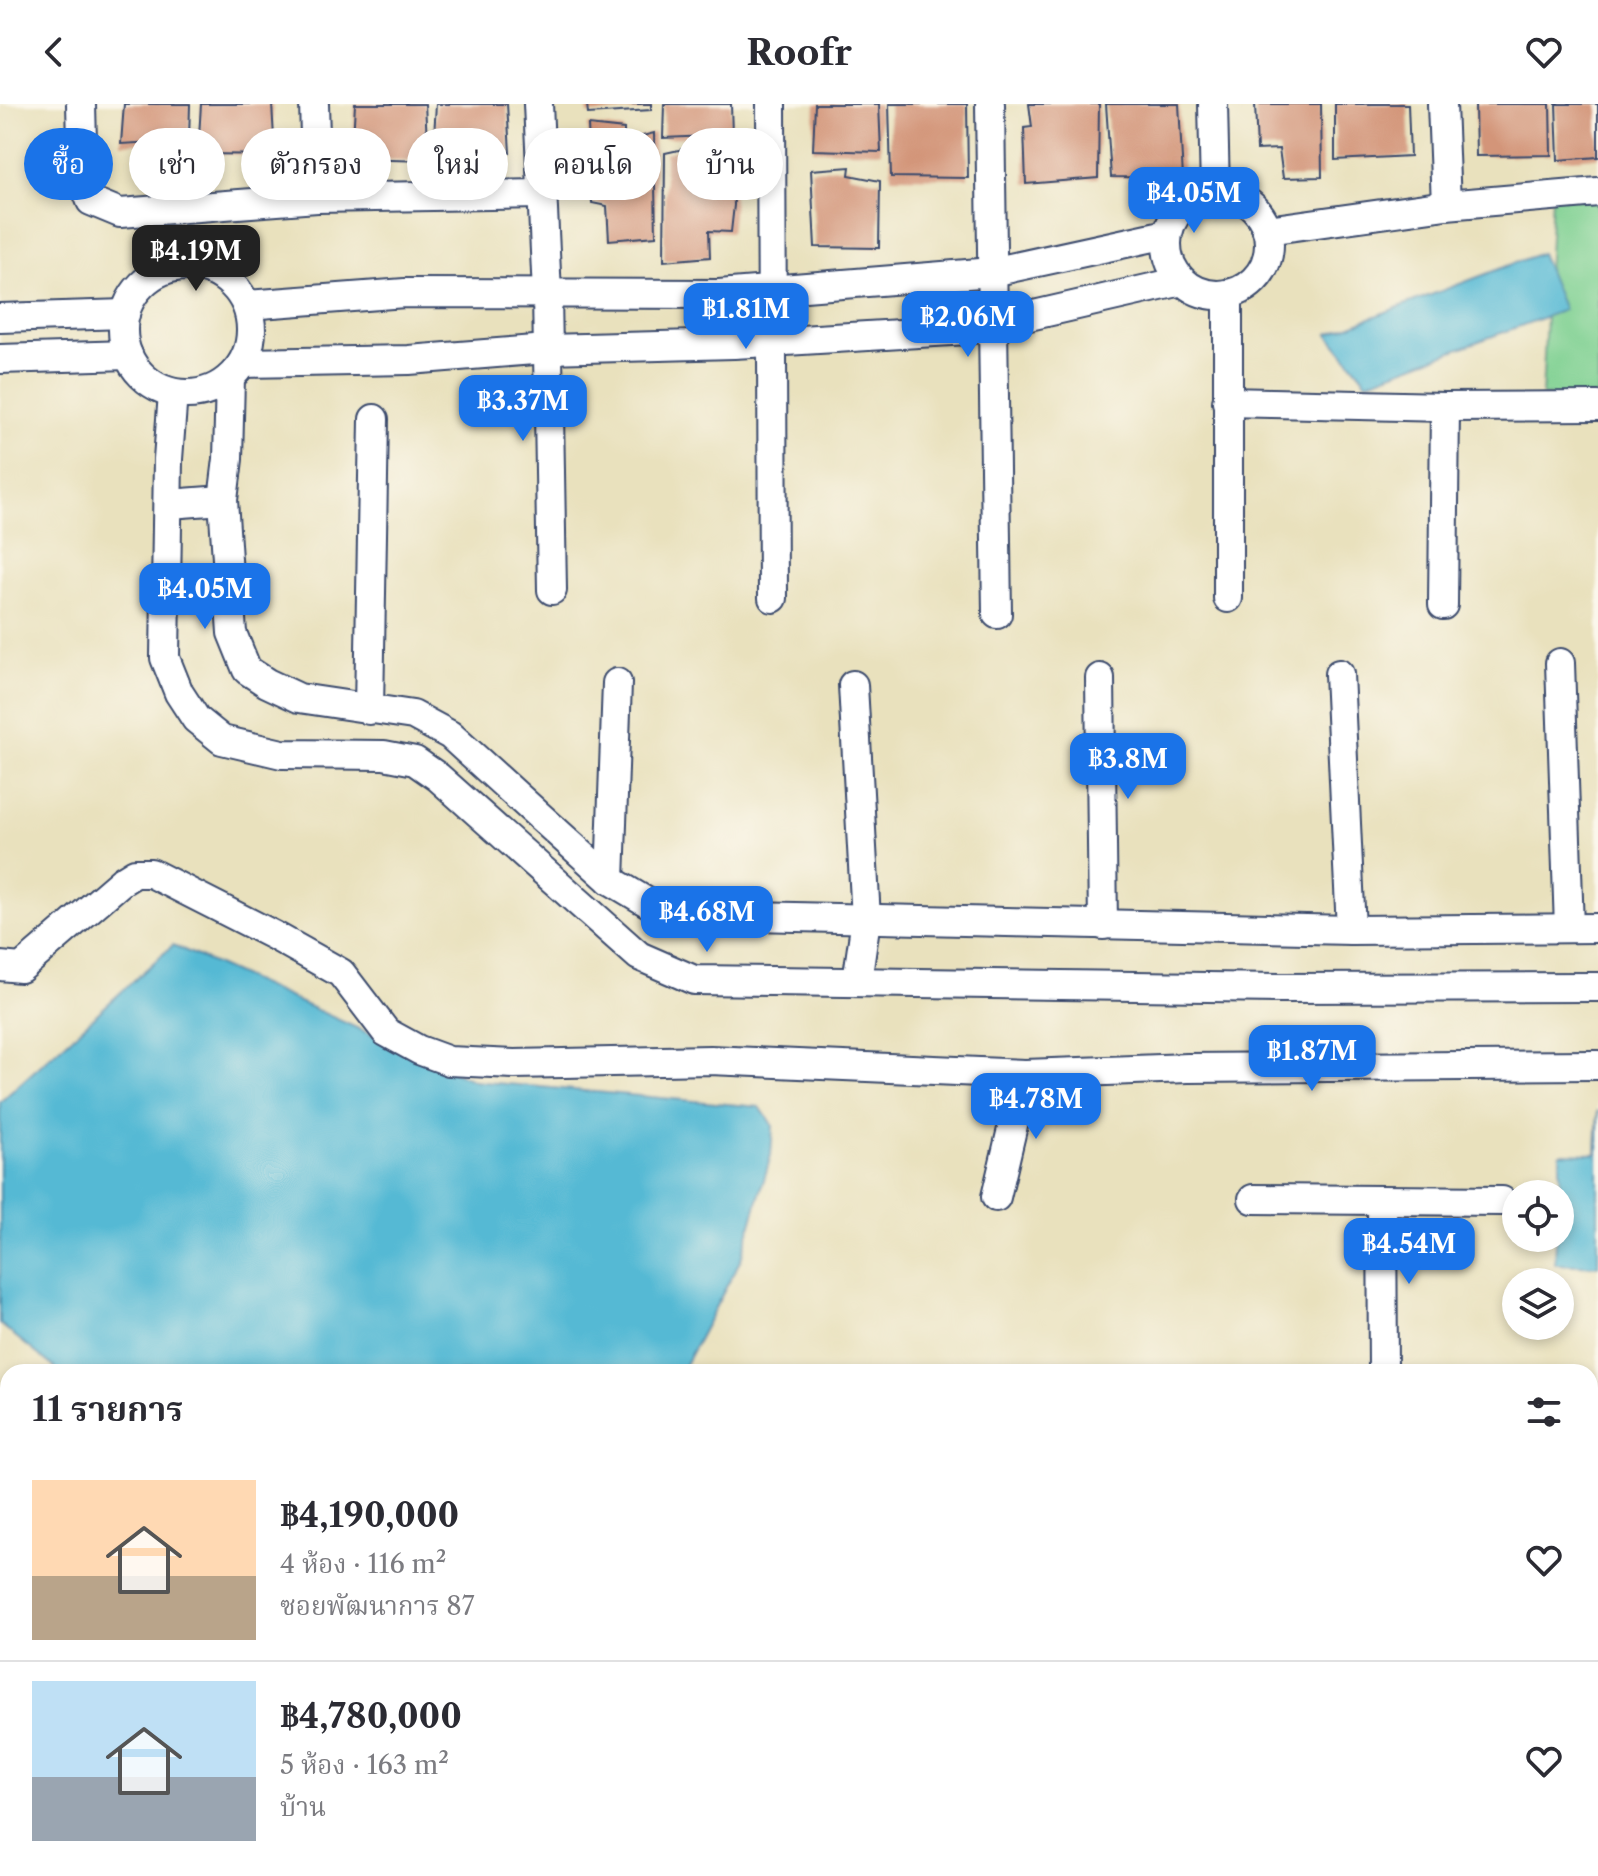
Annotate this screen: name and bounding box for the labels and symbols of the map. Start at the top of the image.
pin: ฿4.05M [1129,167,1259,235]
pin: ฿4.19M [131,225,261,293]
pin: ฿1.81M [681,283,811,351]
pin: ฿2.06M [903,291,1033,359]
pin: ฿3.37M [458,375,588,443]
pin: ฿4.05M [140,563,270,631]
pin: ฿3.8M [1072,733,1184,801]
pin: ฿4.68M [642,886,772,954]
pin: ฿1.87M [1247,1025,1377,1093]
pin: ฿4.78M [971,1073,1101,1141]
pin: ฿4.54M [1344,1218,1474,1286]

